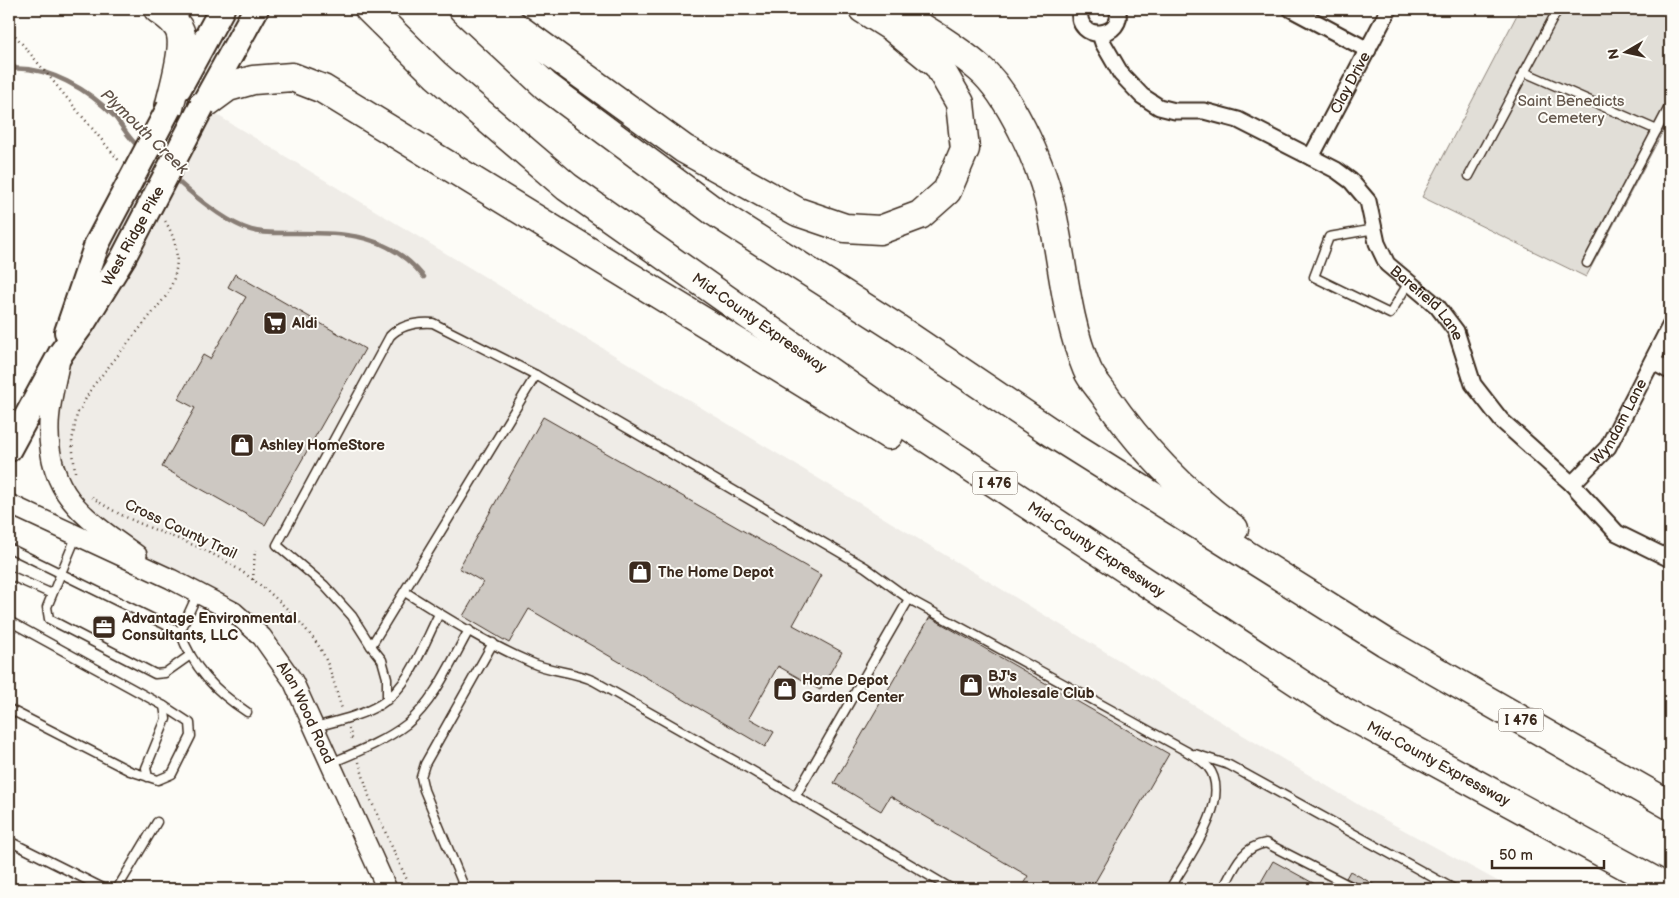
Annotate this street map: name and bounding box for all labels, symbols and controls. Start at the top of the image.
north arrow [1602,28,1652,78]
text: N [1604,47,1623,60]
street label: Clay Drive [1326,49,1375,117]
water label: Plymouth Creek [96,86,192,179]
park label: Saint Benedicts Cemetery [1518,92,1625,128]
street label: West Ridge Pike [98,183,169,289]
street label: Barefield Lane [1386,261,1467,343]
street label: Mid-County Expressway [688,269,831,377]
supermarket icon: Aldi [262,310,288,336]
place label: Aldi [291,314,317,333]
street label: Wyndam Lane [1587,376,1651,469]
shop icon: Ashley HomeStore [229,432,255,458]
place label: Ashley HomeStore [259,436,385,455]
road number: I 476 [972,472,1018,494]
street label: Cross County Trail [122,495,240,564]
street label: Mid-County Expressway [1024,498,1169,602]
shop icon: The Home Depot [627,559,653,585]
place label: The Home Depot [658,563,774,582]
place label: Advantage Environmental Consultants, LLC [121,609,297,645]
office icon: Advantage Environmental Consultants, LLC [91,614,117,640]
street label: Alan Wood Road [272,658,338,767]
place label: BJ's Wholesale Club [988,667,1095,703]
place label: Home Depot Garden Center [802,671,905,707]
shop icon: BJ's Wholesale Club [958,672,984,698]
shop icon: Home Depot Garden Center [772,676,798,702]
road number: I 476 [1498,708,1544,732]
street label: Mid-County Expressway [1363,717,1514,811]
scale bar [1492,838,1604,870]
text: 50 m [1499,846,1533,865]

